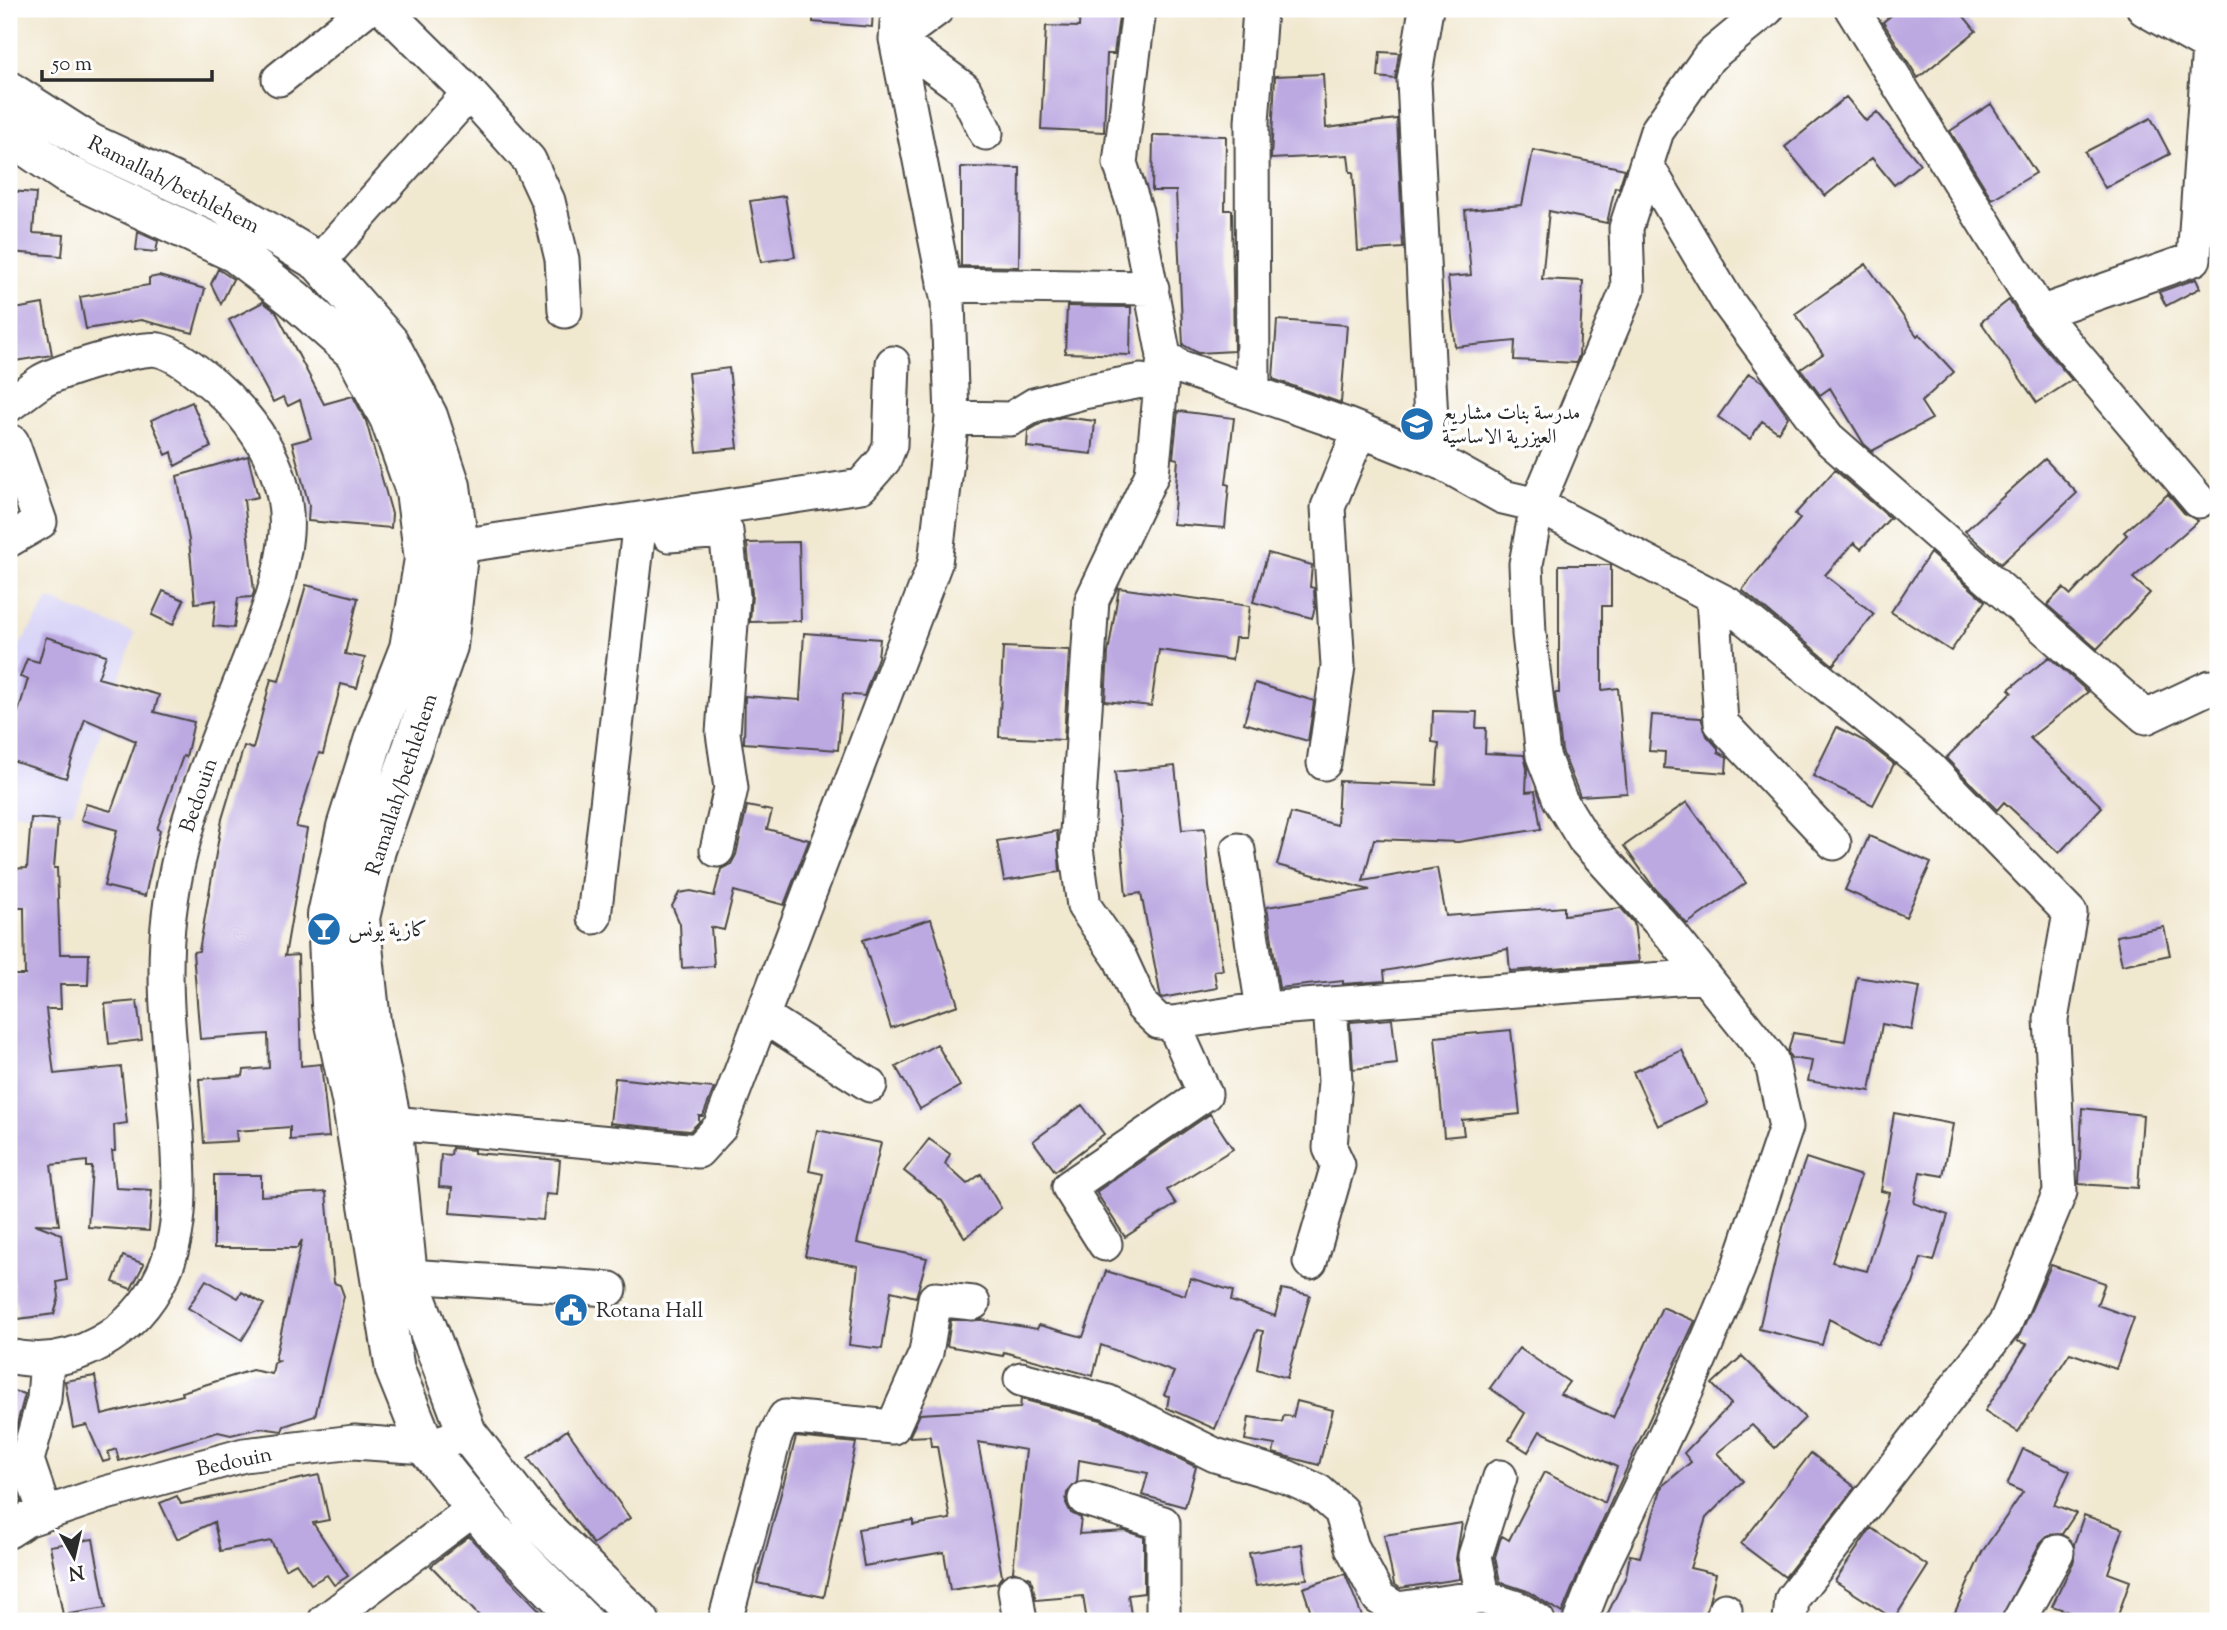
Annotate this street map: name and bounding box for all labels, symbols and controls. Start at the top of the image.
scale bar [42,38,212,82]
text: 50 m [51,50,92,80]
street label: Ramallah/bethlehem [82,129,264,242]
place label: مدرسة بنات مشاريع العيزرية الاساسية [1442,399,1580,453]
school or university icon: مدرسة بنات مشاريع العيزرية الاساسية [1398,405,1436,443]
street label: Ramallah/bethlehem [359,690,446,879]
street label: Bedouin [173,755,227,837]
bar icon: كازية يونس [305,910,343,948]
place label: كازية يونس [348,916,428,946]
public building icon: Rotana Hall [552,1291,590,1329]
place label: Rotana Hall [596,1297,703,1327]
street label: Bedouin [194,1440,275,1486]
north arrow [38,1522,108,1592]
text: N [67,1557,85,1586]

